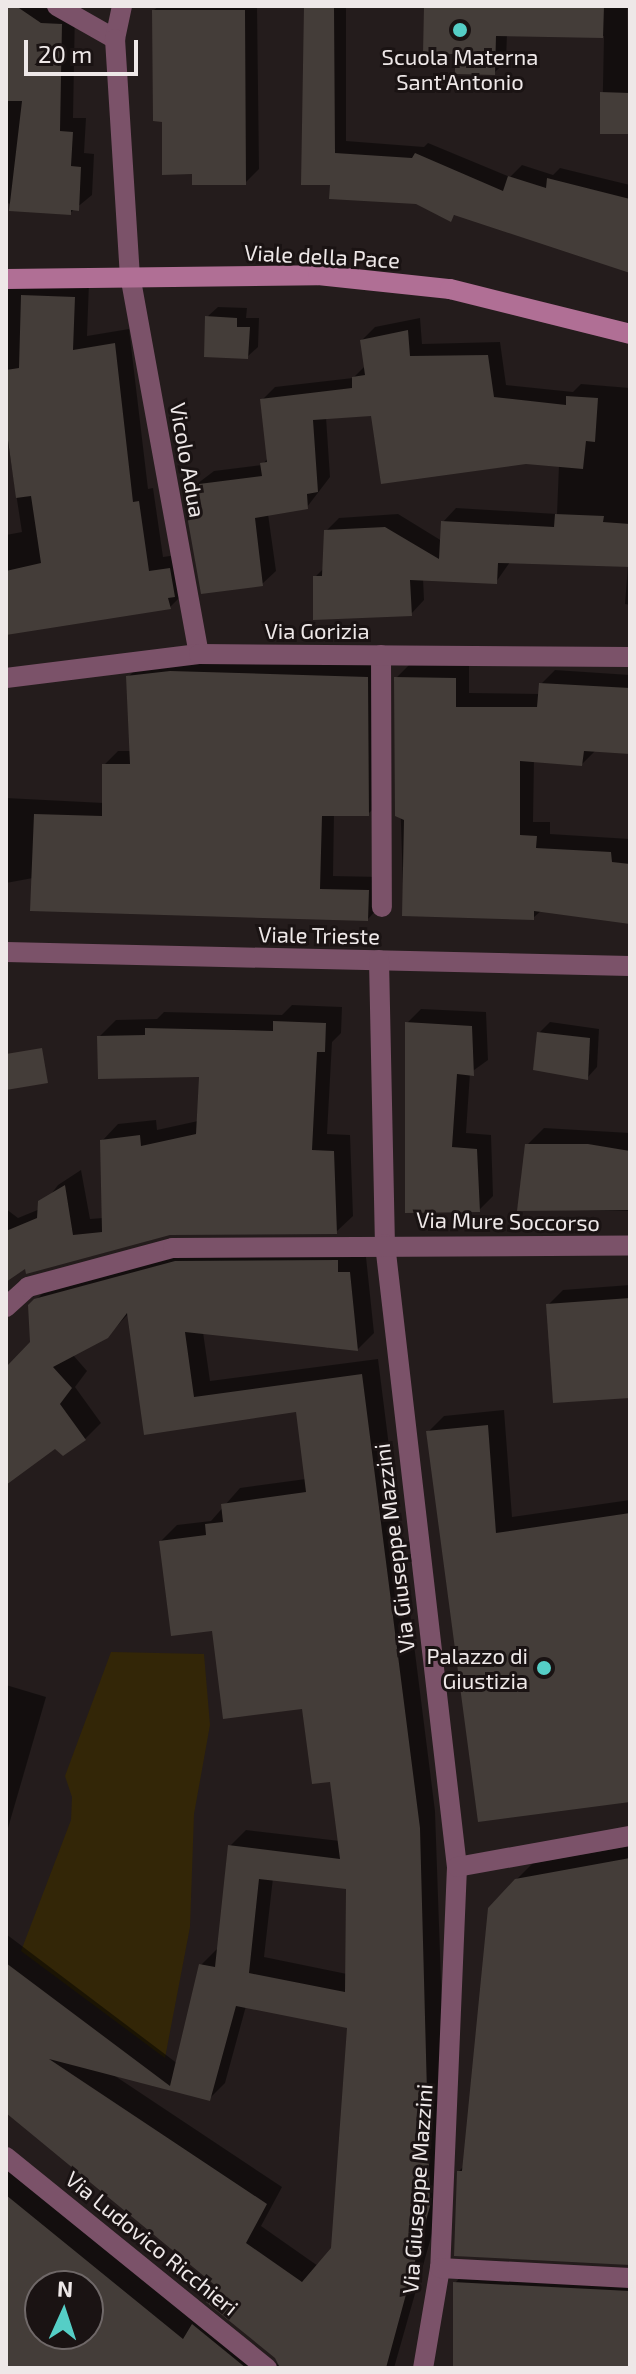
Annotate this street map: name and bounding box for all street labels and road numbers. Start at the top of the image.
street label: Viale della Pace [243,239,401,273]
street label: Vicolo Adua [165,400,211,520]
street label: Via Gorizia [264,618,370,644]
street label: Viale Trieste [258,921,380,949]
street label: Via Mure Soccorso [416,1206,600,1236]
street label: Via Giuseppe Mazzini [368,1442,420,1654]
street label: Via Giuseppe Mazzini [396,2083,438,2295]
street label: Via Ludovico Ricchieri [60,2165,244,2321]

